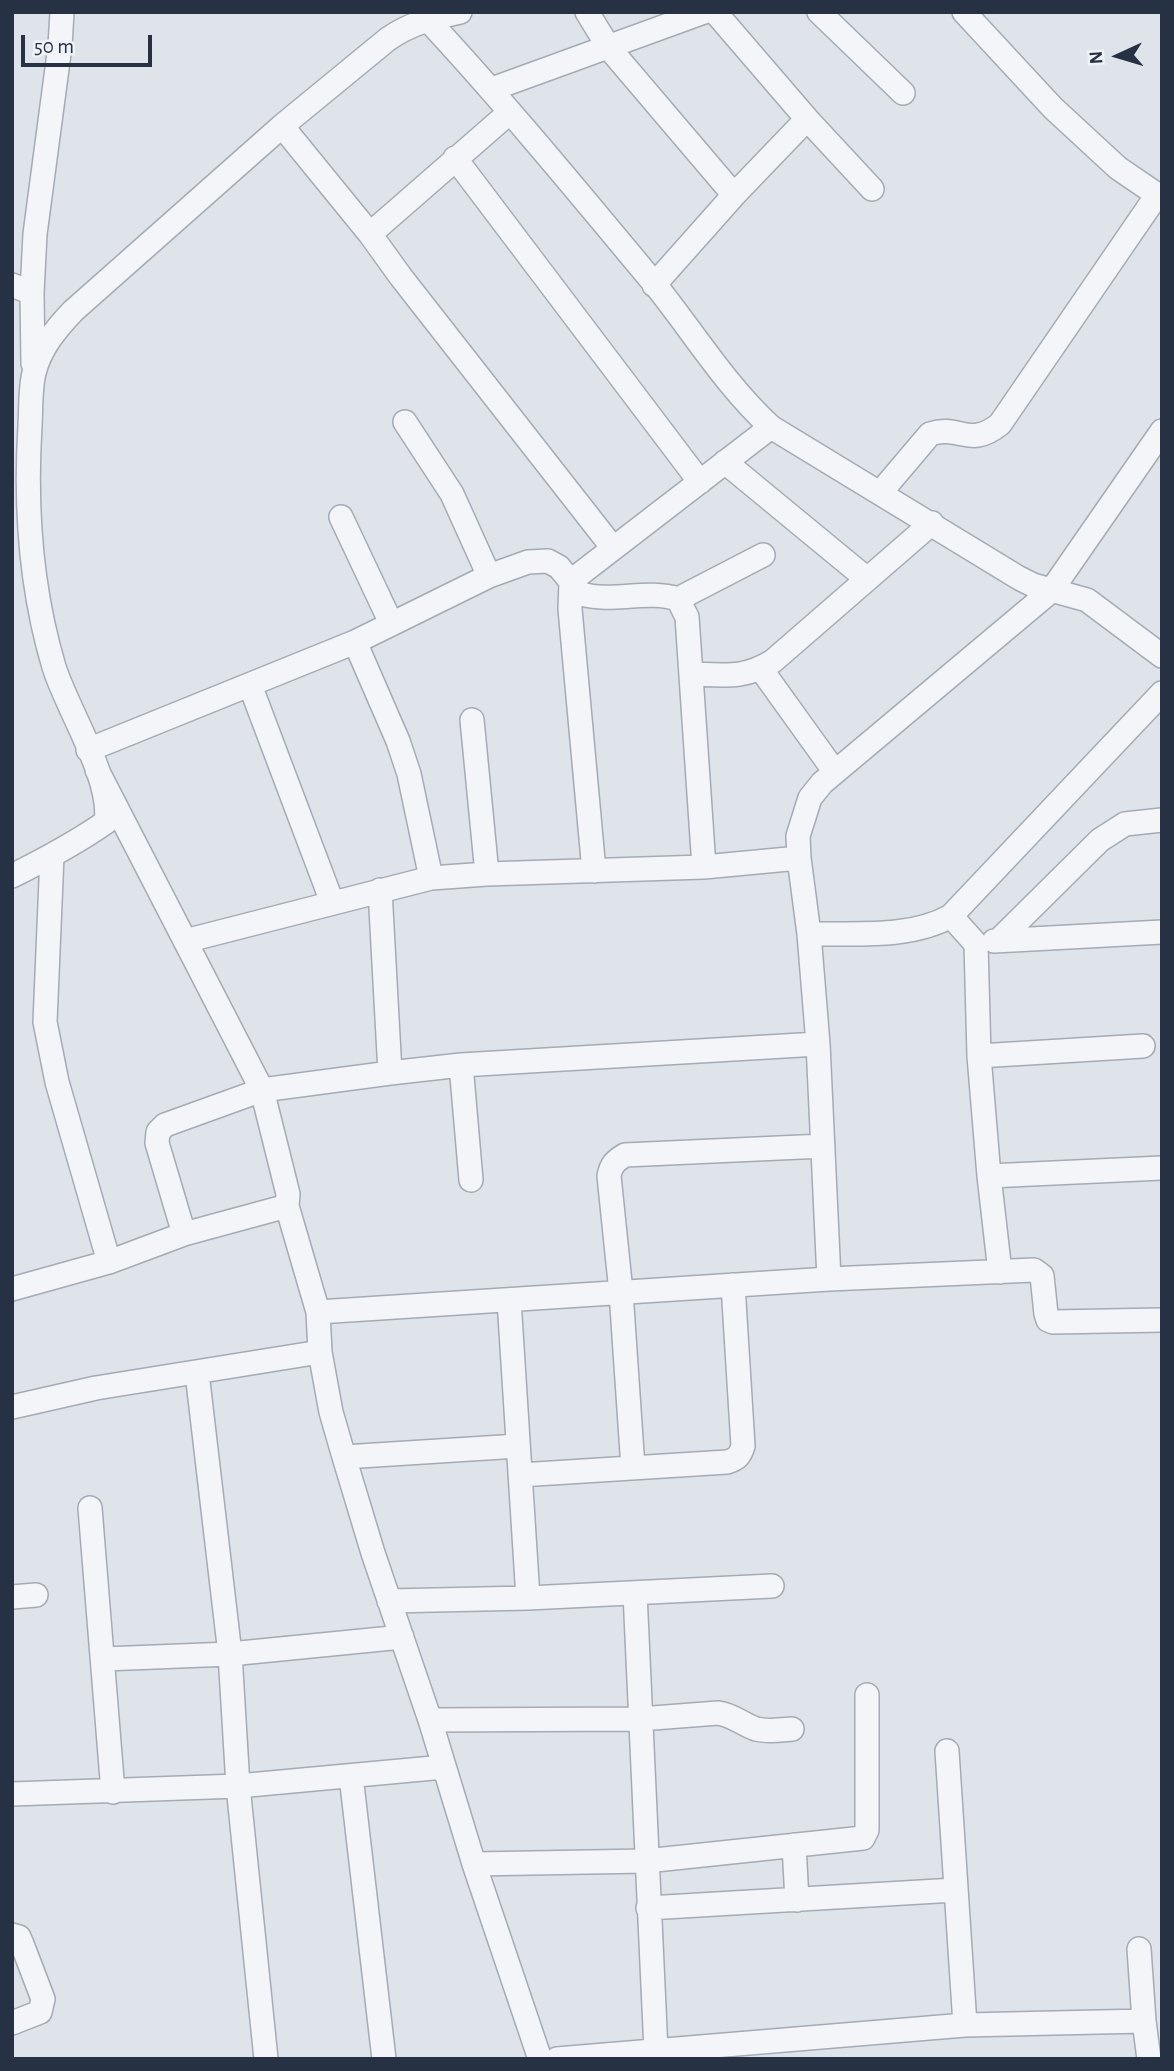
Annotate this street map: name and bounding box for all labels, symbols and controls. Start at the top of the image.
scale bar [24,21,156,65]
north arrow [1083,21,1153,91]
text: 50 m [34,36,74,57]
text: N [1087,50,1106,65]

